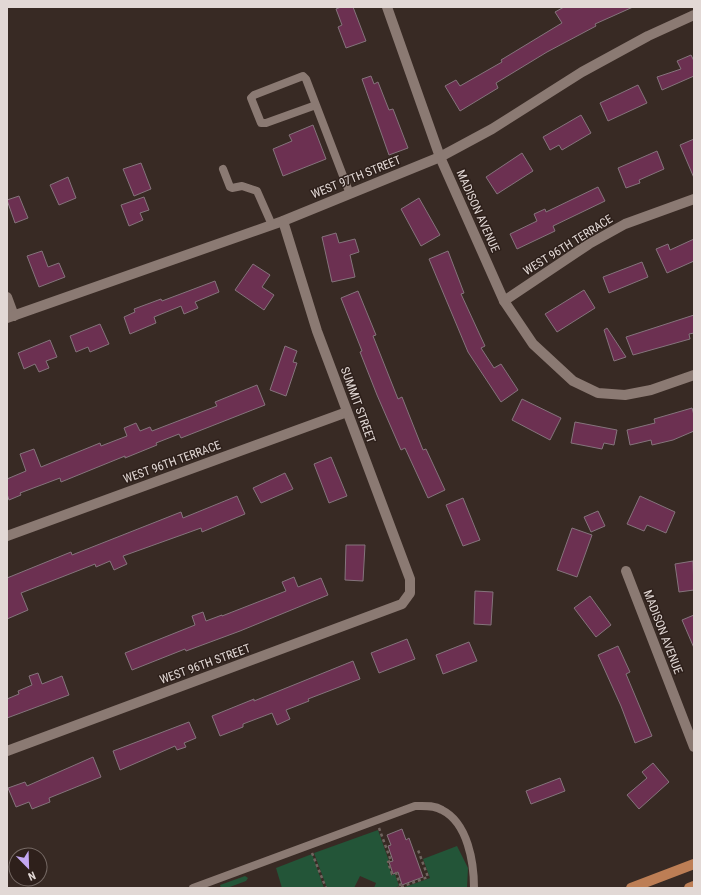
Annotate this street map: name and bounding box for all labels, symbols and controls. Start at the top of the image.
street label: WEST 97TH STREET [309,153,403,201]
street label: MADISON AVENUE [454,168,502,254]
street label: WEST 96TH TERRACE [521,212,615,278]
street label: SUMMIT STREET [338,365,378,445]
street label: WEST 96TH TERRACE [121,438,223,486]
street label: MADISON AVENUE [641,588,685,676]
street label: WEST 96TH STREET [158,641,252,687]
north arrow [8,847,48,887]
text: N [26,868,37,883]

